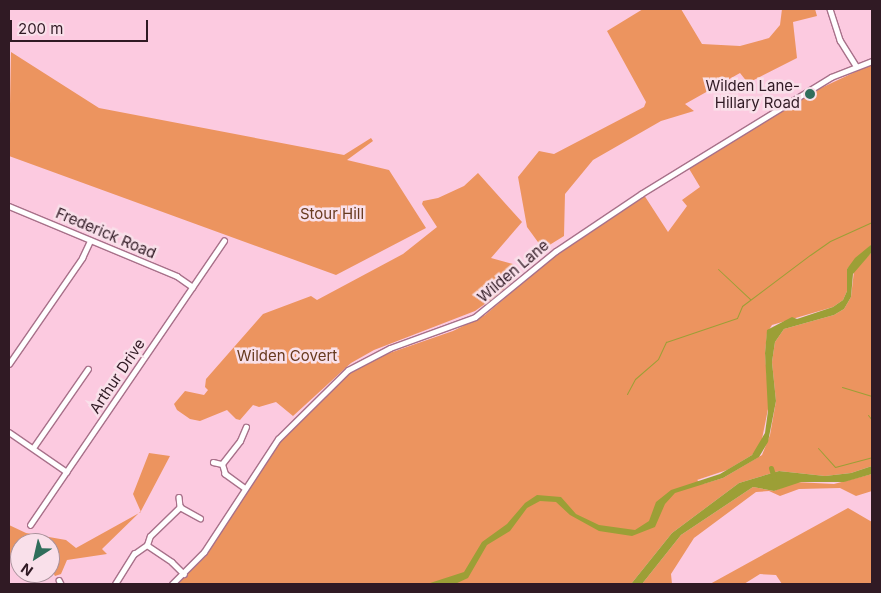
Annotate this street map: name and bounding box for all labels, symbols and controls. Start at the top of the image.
scale bar [12,10,150,42]
text: 200 m [18,19,63,38]
place label: Wilden Lane- Hillary Road [706,76,800,111]
marker: Wilden Lane- Hillary Road [804,88,816,100]
street label: Frederick Road [53,204,159,262]
park label: Stour Hill [300,205,364,223]
street label: Wilden Lane [474,236,552,306]
street label: Arthur Drive [86,335,148,417]
park label: Wilden Covert [237,347,337,365]
north arrow [10,533,60,583]
text: N [17,560,36,580]

